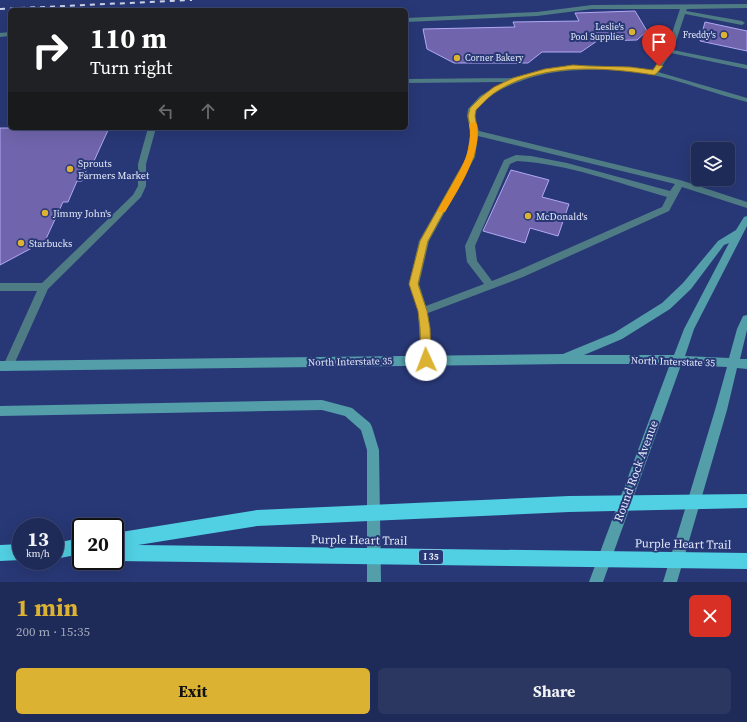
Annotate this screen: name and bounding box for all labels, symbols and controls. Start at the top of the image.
text: 110 m [90,19,167,57]
place label: Leslie's Pool Supplies [570,21,624,43]
icon: right [24,24,76,76]
pin [642,25,676,66]
marker: Leslie's Pool Supplies [627,27,637,37]
place label: Freddy's [683,29,716,41]
marker: Freddy's [719,30,729,40]
icon: arrive [648,31,670,53]
place label: Corner Bakery [465,52,524,64]
marker: Corner Bakery [452,53,462,63]
text: Turn right [90,55,172,80]
icon: left [155,100,177,122]
icon: ahead [197,100,219,122]
icon: right [239,100,261,122]
map controls [691,142,735,186]
button: layers [691,142,735,186]
place label: Sprouts Farmers Market [78,157,150,182]
marker: Sprouts Farmers Market [65,164,75,174]
place label: Jimmy John's [52,207,111,220]
marker: Jimmy John's [40,208,50,218]
place label: McDonald's [536,210,588,223]
marker: McDonald's [523,211,533,221]
place label: Starbucks [29,237,72,250]
marker: Starbucks [16,238,26,248]
position arrow [405,339,447,381]
street label: North Interstate 35 [308,354,392,369]
street label: North Interstate 35 [631,354,715,369]
street label: Round Rock Avenue [610,418,662,524]
speed limit sign: 20 [72,518,124,570]
text: 13 [27,525,49,553]
street label: Purple Heart Trail [311,531,408,549]
street label: Purple Heart Trail [635,535,732,553]
text: km/h [26,547,50,560]
road number: I 35 [419,550,443,564]
text: 1 min [16,591,78,624]
button: close [689,595,731,637]
text: 200 m · 15:35 [16,623,90,640]
button: Exit [16,668,370,714]
button: Share [378,668,731,714]

